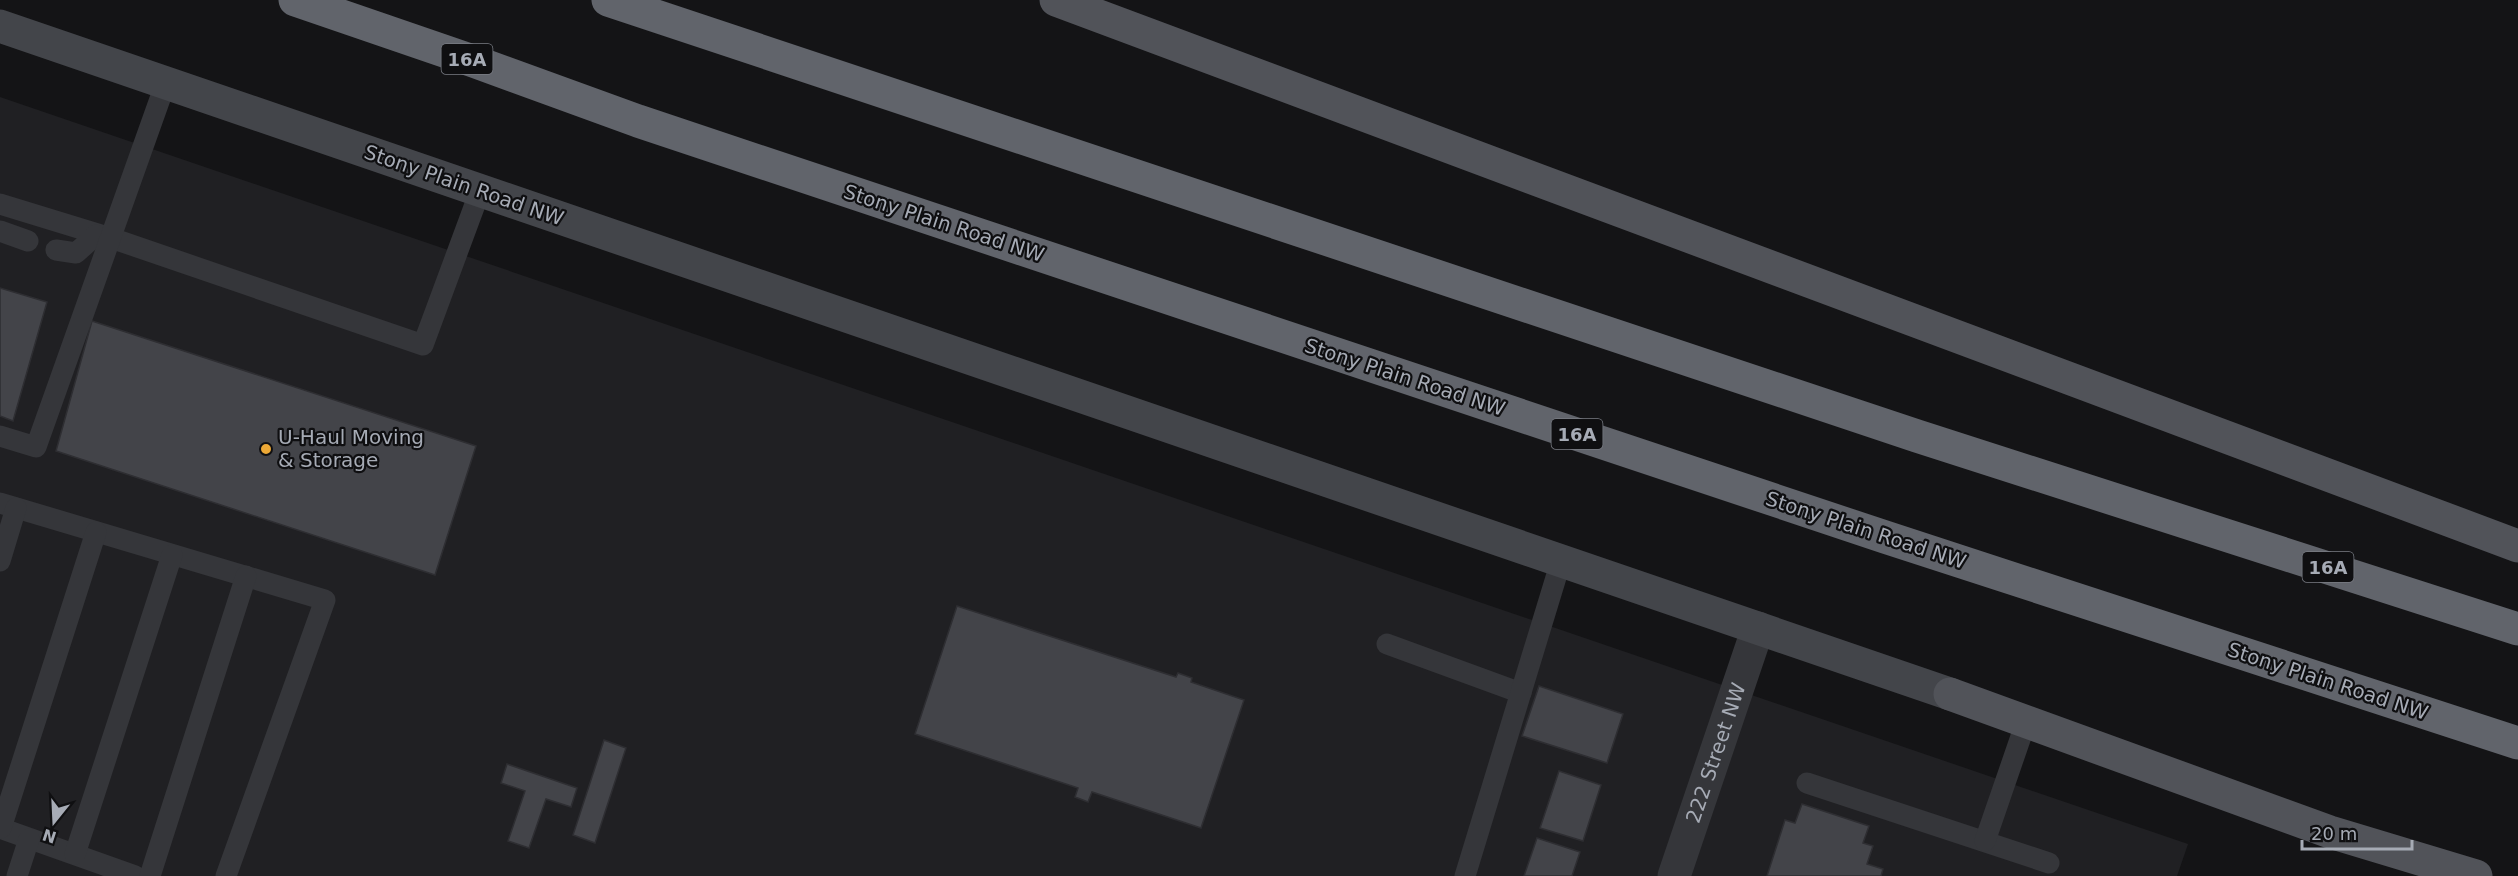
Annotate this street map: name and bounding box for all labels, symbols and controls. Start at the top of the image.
road number: 16A [442,44,492,74]
street label: Stony Plain Road NW [361,140,567,231]
street label: Stony Plain Road NW [841,179,1047,267]
street label: Stony Plain Road NW [1302,333,1508,421]
road number: 16A [1552,419,1602,449]
place label: U-Haul Moving & Storage [278,425,424,472]
marker: U-Haul Moving & Storage [259,442,273,456]
street label: Stony Plain Road NW [1763,486,1969,574]
road number: 16A [2302,552,2354,582]
street label: Stony Plain Road NW [2225,637,2431,725]
street label: 222 Street NW [1681,679,1751,826]
north arrow [24,792,84,852]
scale bar [2302,813,2412,851]
text: 20 m [2311,823,2357,844]
text: N [40,825,59,847]

